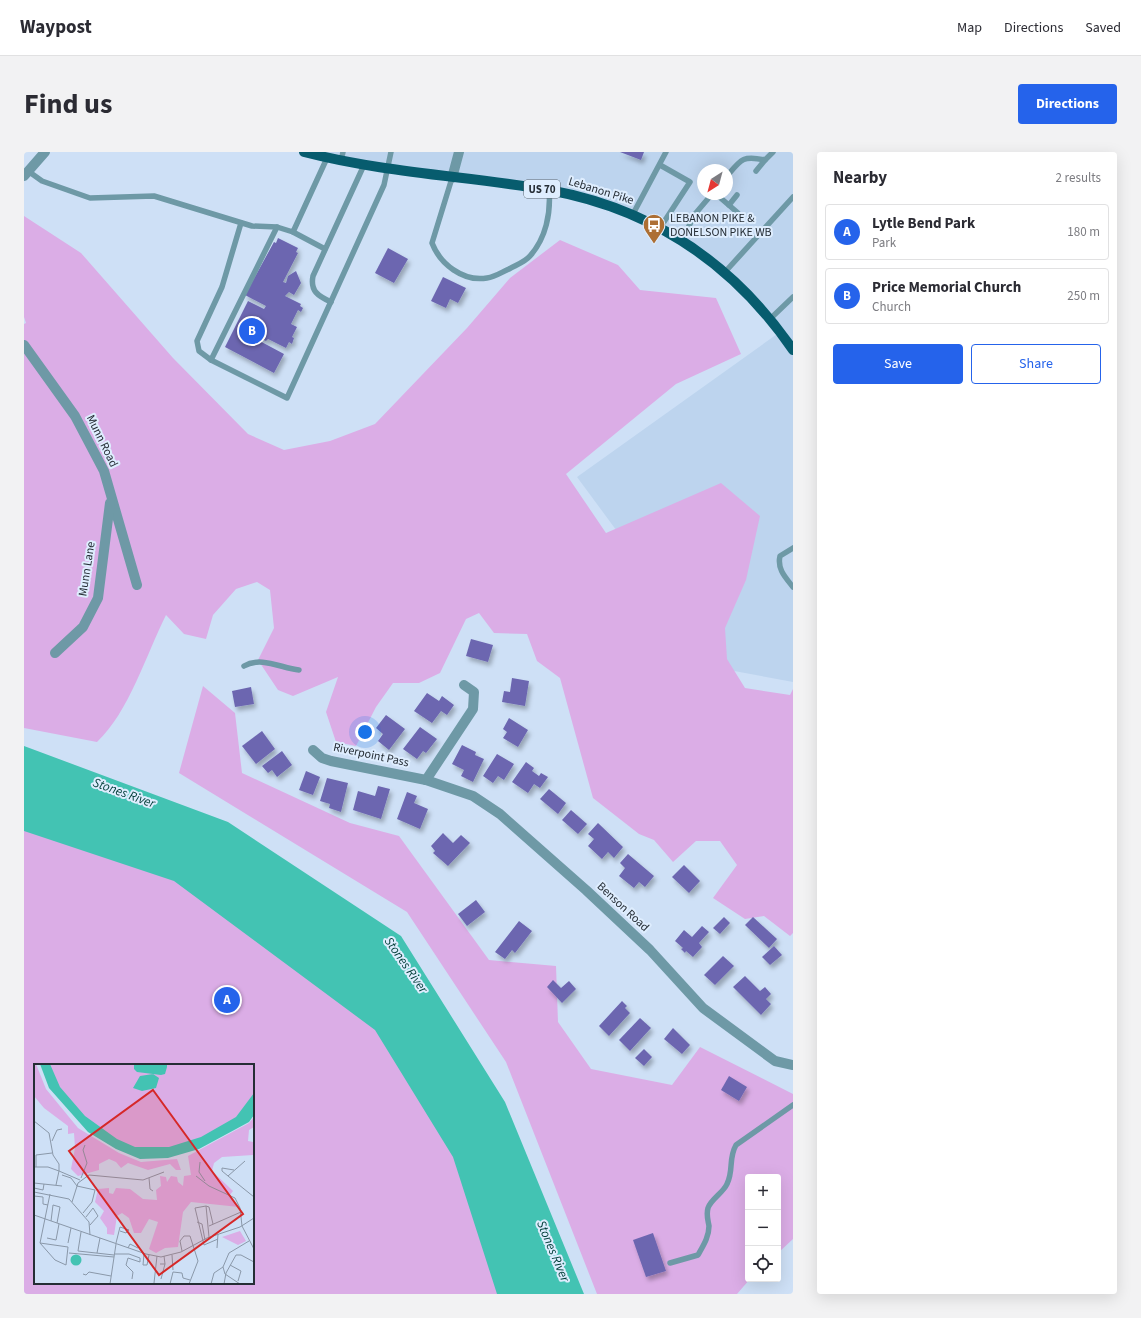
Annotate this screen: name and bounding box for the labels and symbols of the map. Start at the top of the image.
north arrow [697,164,733,200]
street label: Lebanon Pike [566,173,636,209]
road number: US 70 [524,180,560,198]
place label: LEBANON PIKE & DONELSON PIKE WB [670,210,772,241]
bus stop icon: LEBANON PIKE & DONELSON PIKE WB [641,212,667,245]
pin: B [239,316,265,346]
street label: Munn Road [82,412,122,470]
street label: Munn Lane [74,540,100,598]
your location [355,722,375,742]
street label: Riverpoint Pass [332,739,410,771]
water label: Stones River [90,773,158,813]
street label: Benson Road [593,878,653,936]
water label: Stones River [380,933,432,997]
pin: A [214,985,240,1015]
inset map [34,1064,254,1284]
water label: Stones River [532,1218,574,1285]

